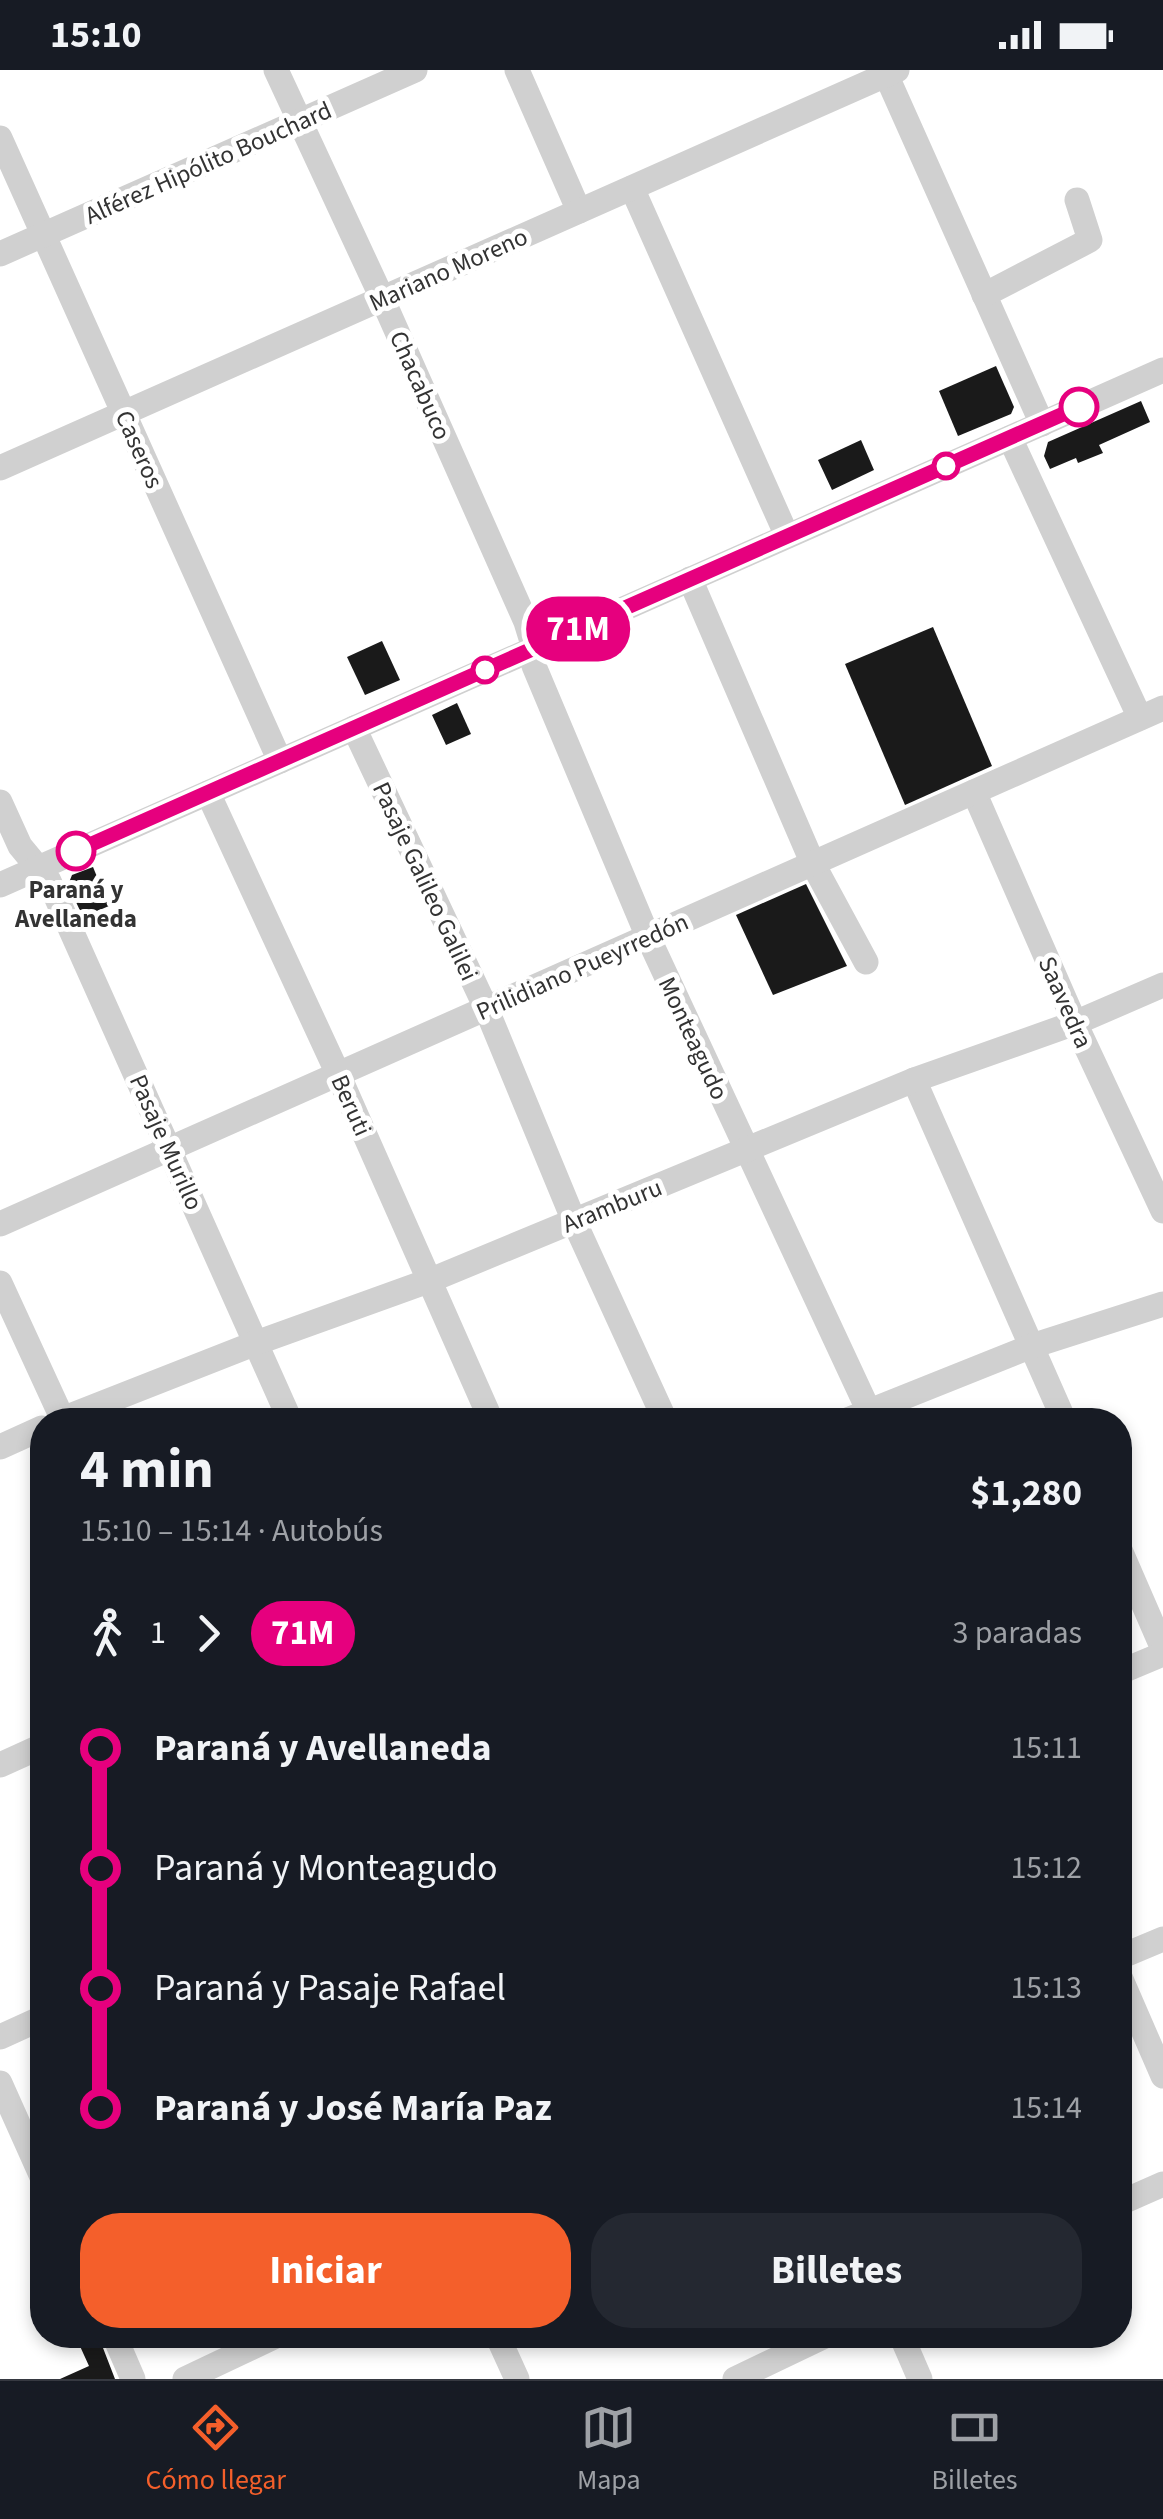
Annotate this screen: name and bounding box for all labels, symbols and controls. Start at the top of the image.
text: 15:10 [50,8,142,62]
street label: Alférez Hipólito Bouchard [79,92,338,234]
street label: Mariano Moreno [363,219,533,321]
street label: Chacabuco [380,325,460,446]
unlabelled marker [1060,388,1098,426]
street label: Caseros [106,405,172,494]
unlabelled marker [933,453,959,479]
line badge: 71M [520,596,636,662]
text: 71M [546,604,610,654]
unlabelled marker [472,657,498,683]
street label: Pasaje Galileo Galilei [363,776,487,987]
marker: Paraná y Avellaneda [57,832,95,870]
place label: Paraná y Avellaneda [14,872,137,937]
street label: Prilidiano Pueyrredón [471,904,694,1030]
street label: Saavedra [1029,951,1101,1054]
street label: Monteagudo [649,971,737,1106]
street label: Pasaje Murillo [120,1069,212,1216]
street label: Beruti [322,1069,381,1142]
street label: Aramburu [557,1170,668,1242]
text: 4 min [80,1431,214,1509]
text: $1,280 [970,1466,1082,1520]
text: 15:10 – 15:14 · Autobús [80,1508,383,1554]
icon: walk [80,1606,135,1661]
icon: forward [181,1606,236,1661]
text: 71M [271,1608,335,1658]
text: 1 [150,1610,166,1656]
text: 3 paradas [952,1610,1082,1656]
text: Paraná y Avellaneda [154,1721,492,1775]
text: 15:11 [1010,1725,1082,1771]
text: Paraná y Monteagudo [154,1841,498,1895]
text: 15:12 [1010,1845,1082,1891]
text: Paraná y Pasaje Rafael [154,1961,506,2015]
text: 15:13 [1010,1965,1082,2011]
text: Paraná y José María Paz [154,2081,552,2135]
text: 15:14 [1010,2085,1082,2131]
button: Iniciar [80,2213,571,2328]
button: Billetes [591,2213,1082,2328]
tab: Cómo llegar [145,2400,286,2500]
tab: Mapa [577,2400,641,2500]
tab: Billetes [932,2400,1018,2500]

